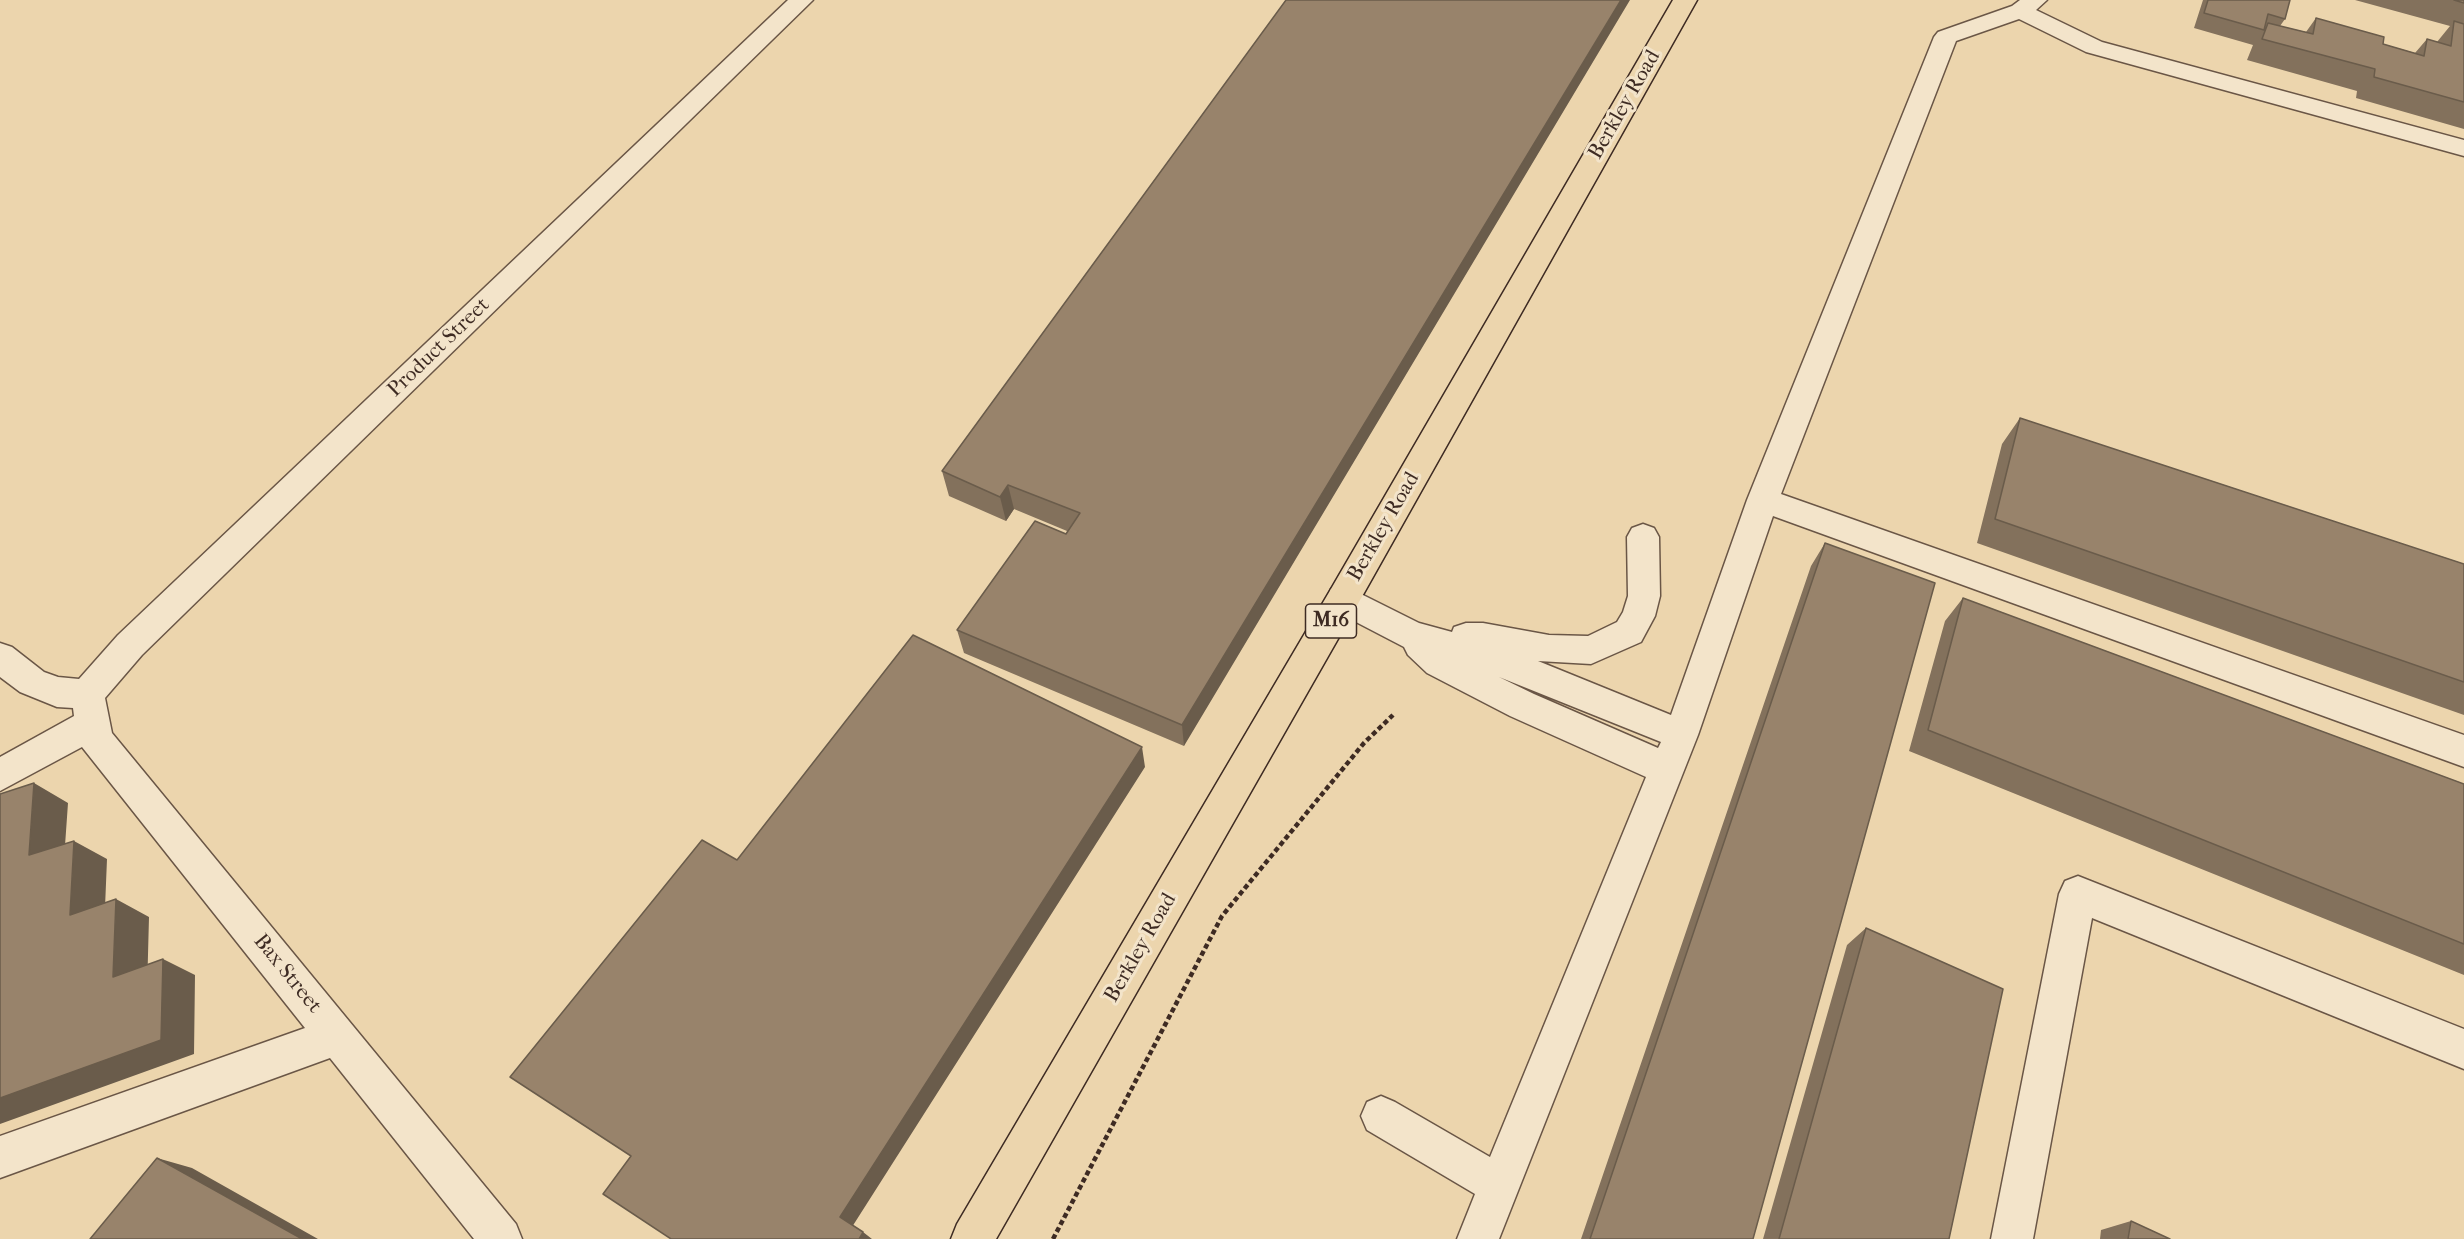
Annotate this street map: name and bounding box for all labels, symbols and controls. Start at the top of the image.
street label: Berkley Road [1584,46,1666,164]
street label: Product Street [383,293,495,403]
street label: Berkley Road [1343,468,1425,586]
road number: M16 [1306,604,1356,638]
street label: Berkley Road [1100,889,1182,1007]
street label: Bax Street [248,929,326,1019]

